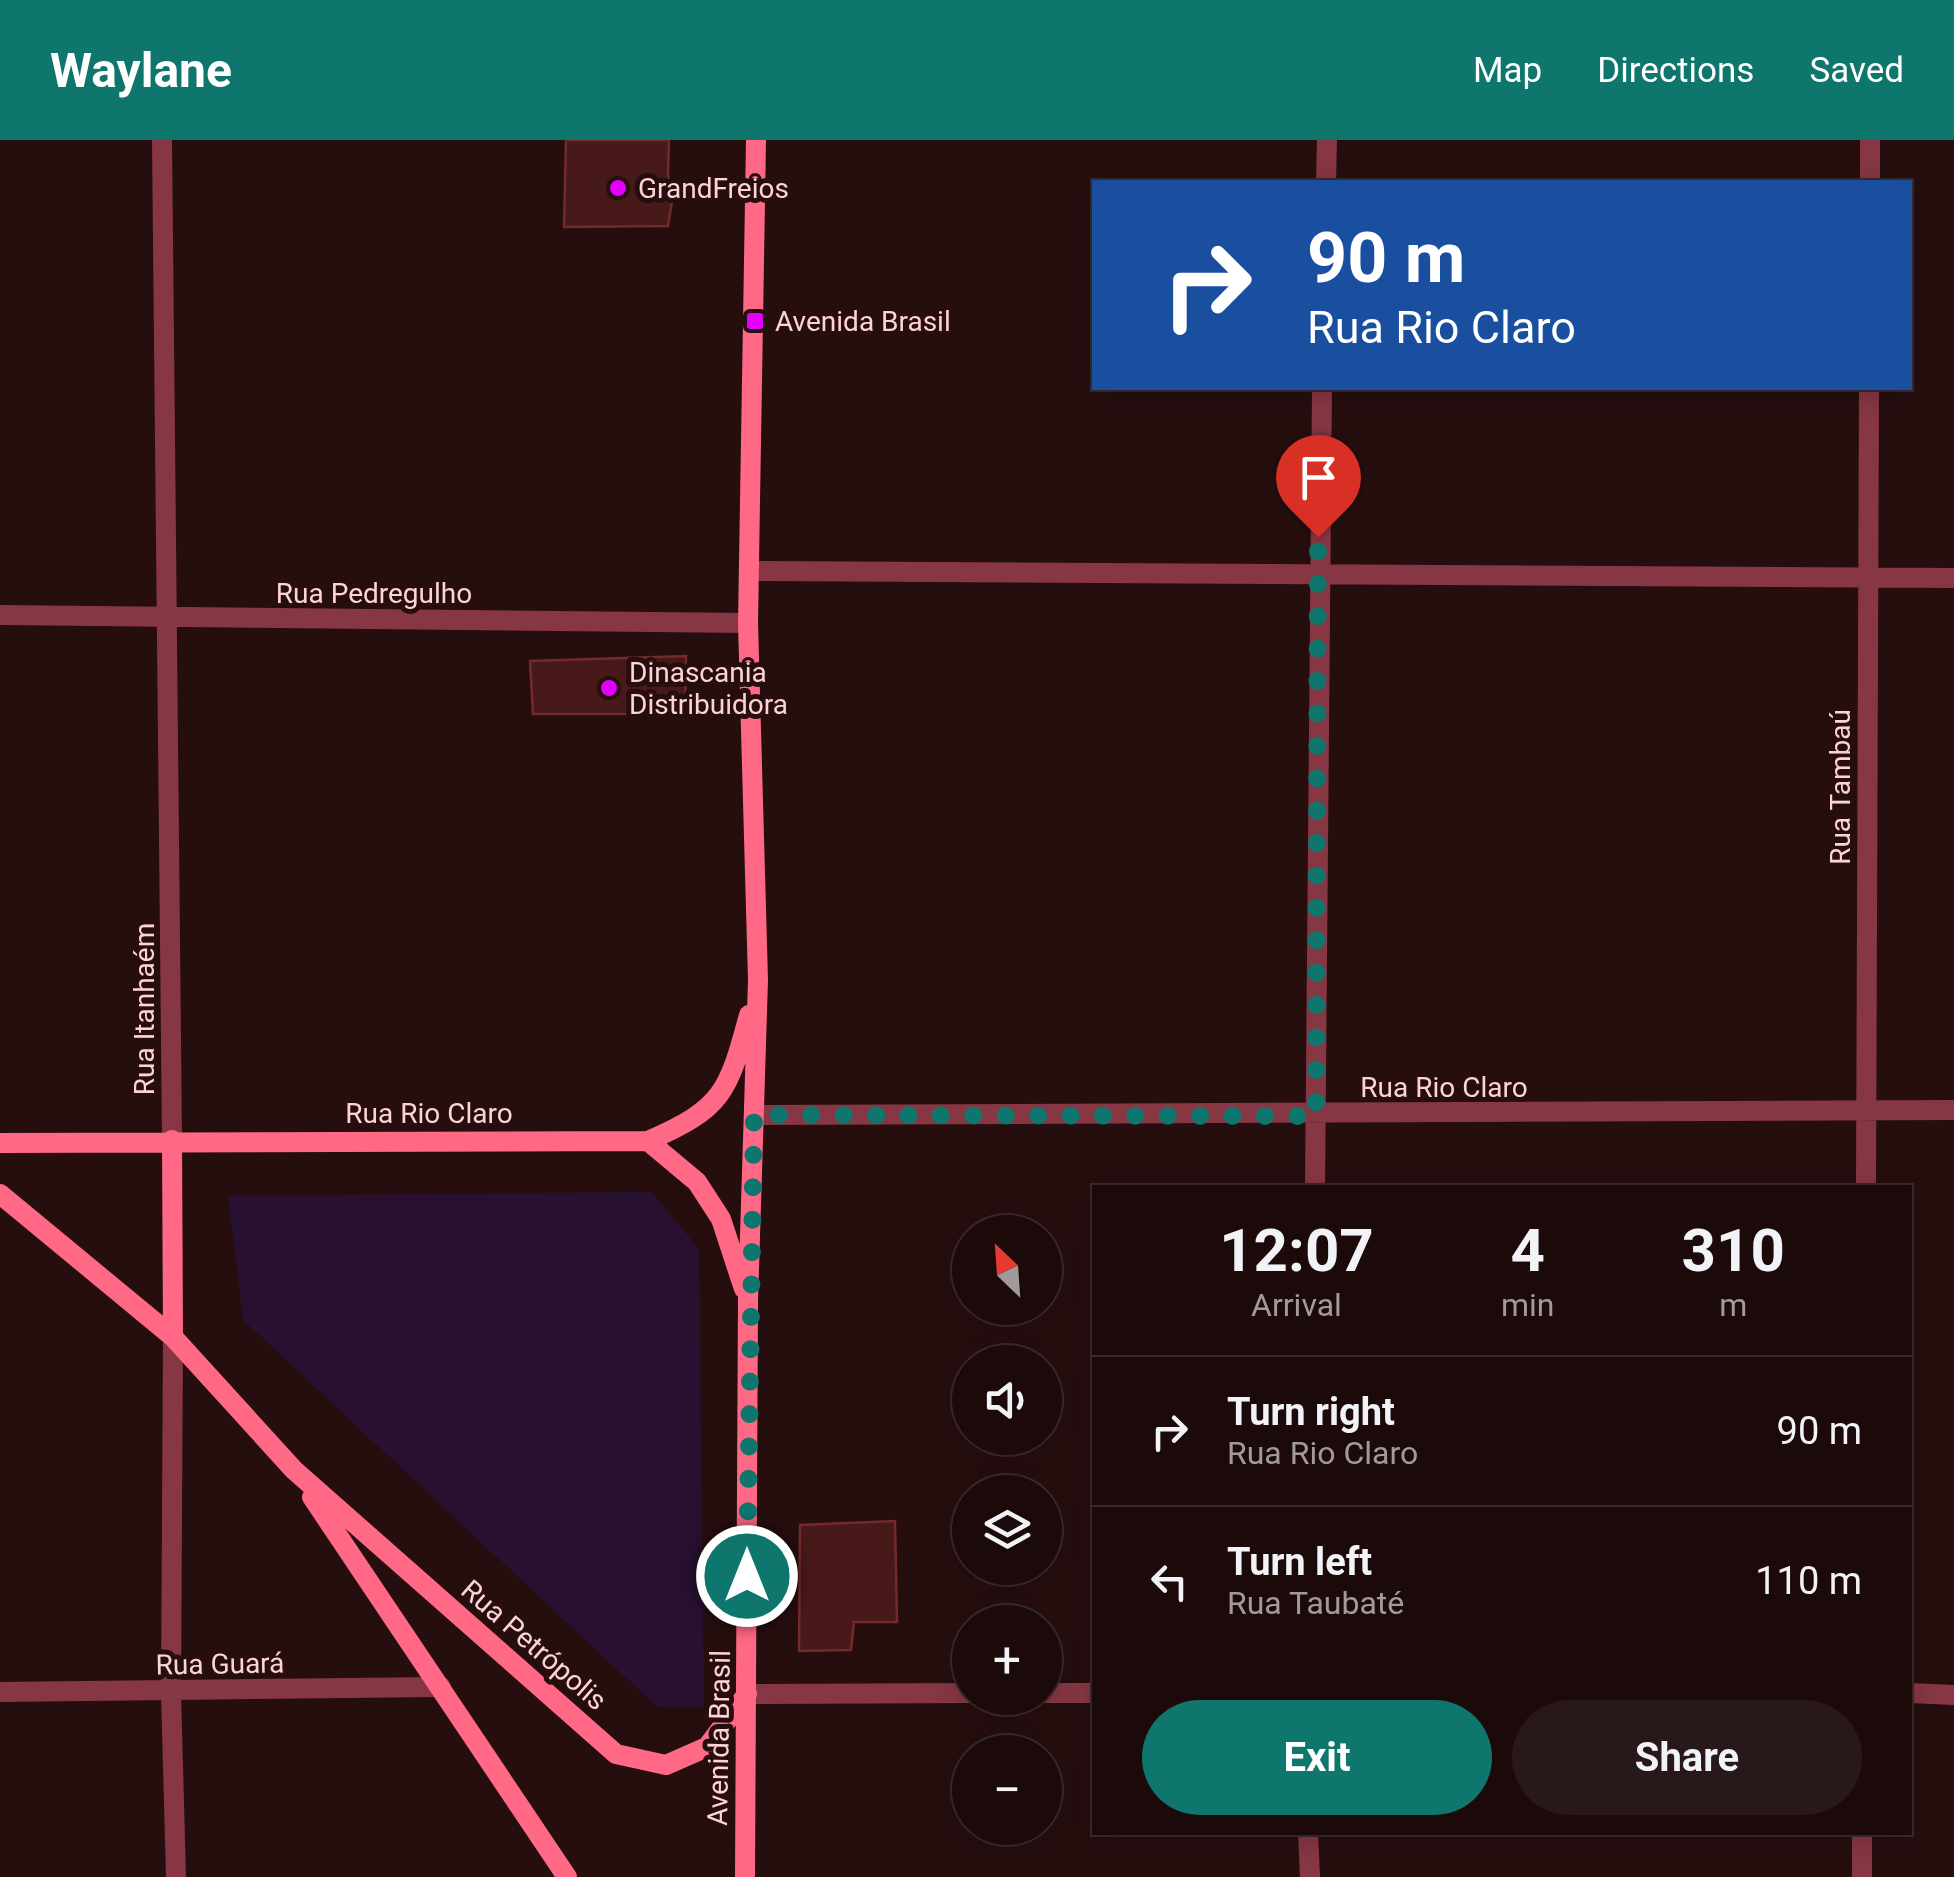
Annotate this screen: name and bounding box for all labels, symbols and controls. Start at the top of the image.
text: Waylane [50,42,232,99]
text: Map [1473,50,1542,91]
text: Directions [1597,50,1754,91]
text: Saved [1809,50,1904,91]
place label: GrandFreios [638,172,789,205]
marker: GrandFreios [607,177,629,199]
text: 90 m [1307,217,1465,299]
icon: right [1142,220,1272,350]
text: Rua Rio Claro [1307,301,1576,354]
place label: Avenida Brasil [775,305,951,338]
marker: Avenida Brasil [744,310,766,332]
pin [1276,435,1361,538]
icon: arrive [1291,450,1346,505]
street label: Rua Pedregulho [276,577,472,610]
place label: Dinascania Distribuidora [629,656,788,721]
marker: Dinascania Distribuidora [598,677,620,699]
street label: Rua Tambaú [1824,709,1857,865]
street label: Rua Itanhaém [128,923,161,1095]
street label: Rua Rio Claro [1360,1071,1528,1104]
street label: Rua Rio Claro [345,1097,513,1130]
north arrow [952,1215,1062,1325]
map controls [952,1215,1062,1845]
text: 12:07 [1219,1215,1374,1286]
text: 4 [1510,1215,1545,1286]
text: 310 [1682,1215,1785,1286]
text: Arrival [1251,1286,1342,1324]
text: min [1501,1286,1554,1324]
text: m [1719,1286,1747,1324]
button: sound [952,1345,1062,1455]
text: Turn right [1227,1390,1395,1434]
icon: right [1142,1404,1197,1459]
text: 90 m [1777,1409,1862,1453]
text: Rua Rio Claro [1227,1434,1418,1472]
button: layers [952,1475,1062,1585]
position arrow [695,1524,799,1628]
text: Turn left [1227,1540,1372,1584]
icon: left [1142,1554,1197,1609]
text: 110 m [1755,1559,1862,1603]
street label: Rua Petrópolis [455,1573,613,1717]
text: Rua Taubaté [1227,1584,1404,1622]
button: + [952,1605,1062,1715]
street label: Rua Guará [155,1646,285,1682]
street label: Avenida Brasil [701,1650,737,1826]
button: Exit [1142,1700,1492,1815]
button: Share [1512,1700,1862,1815]
button: − [952,1735,1062,1845]

